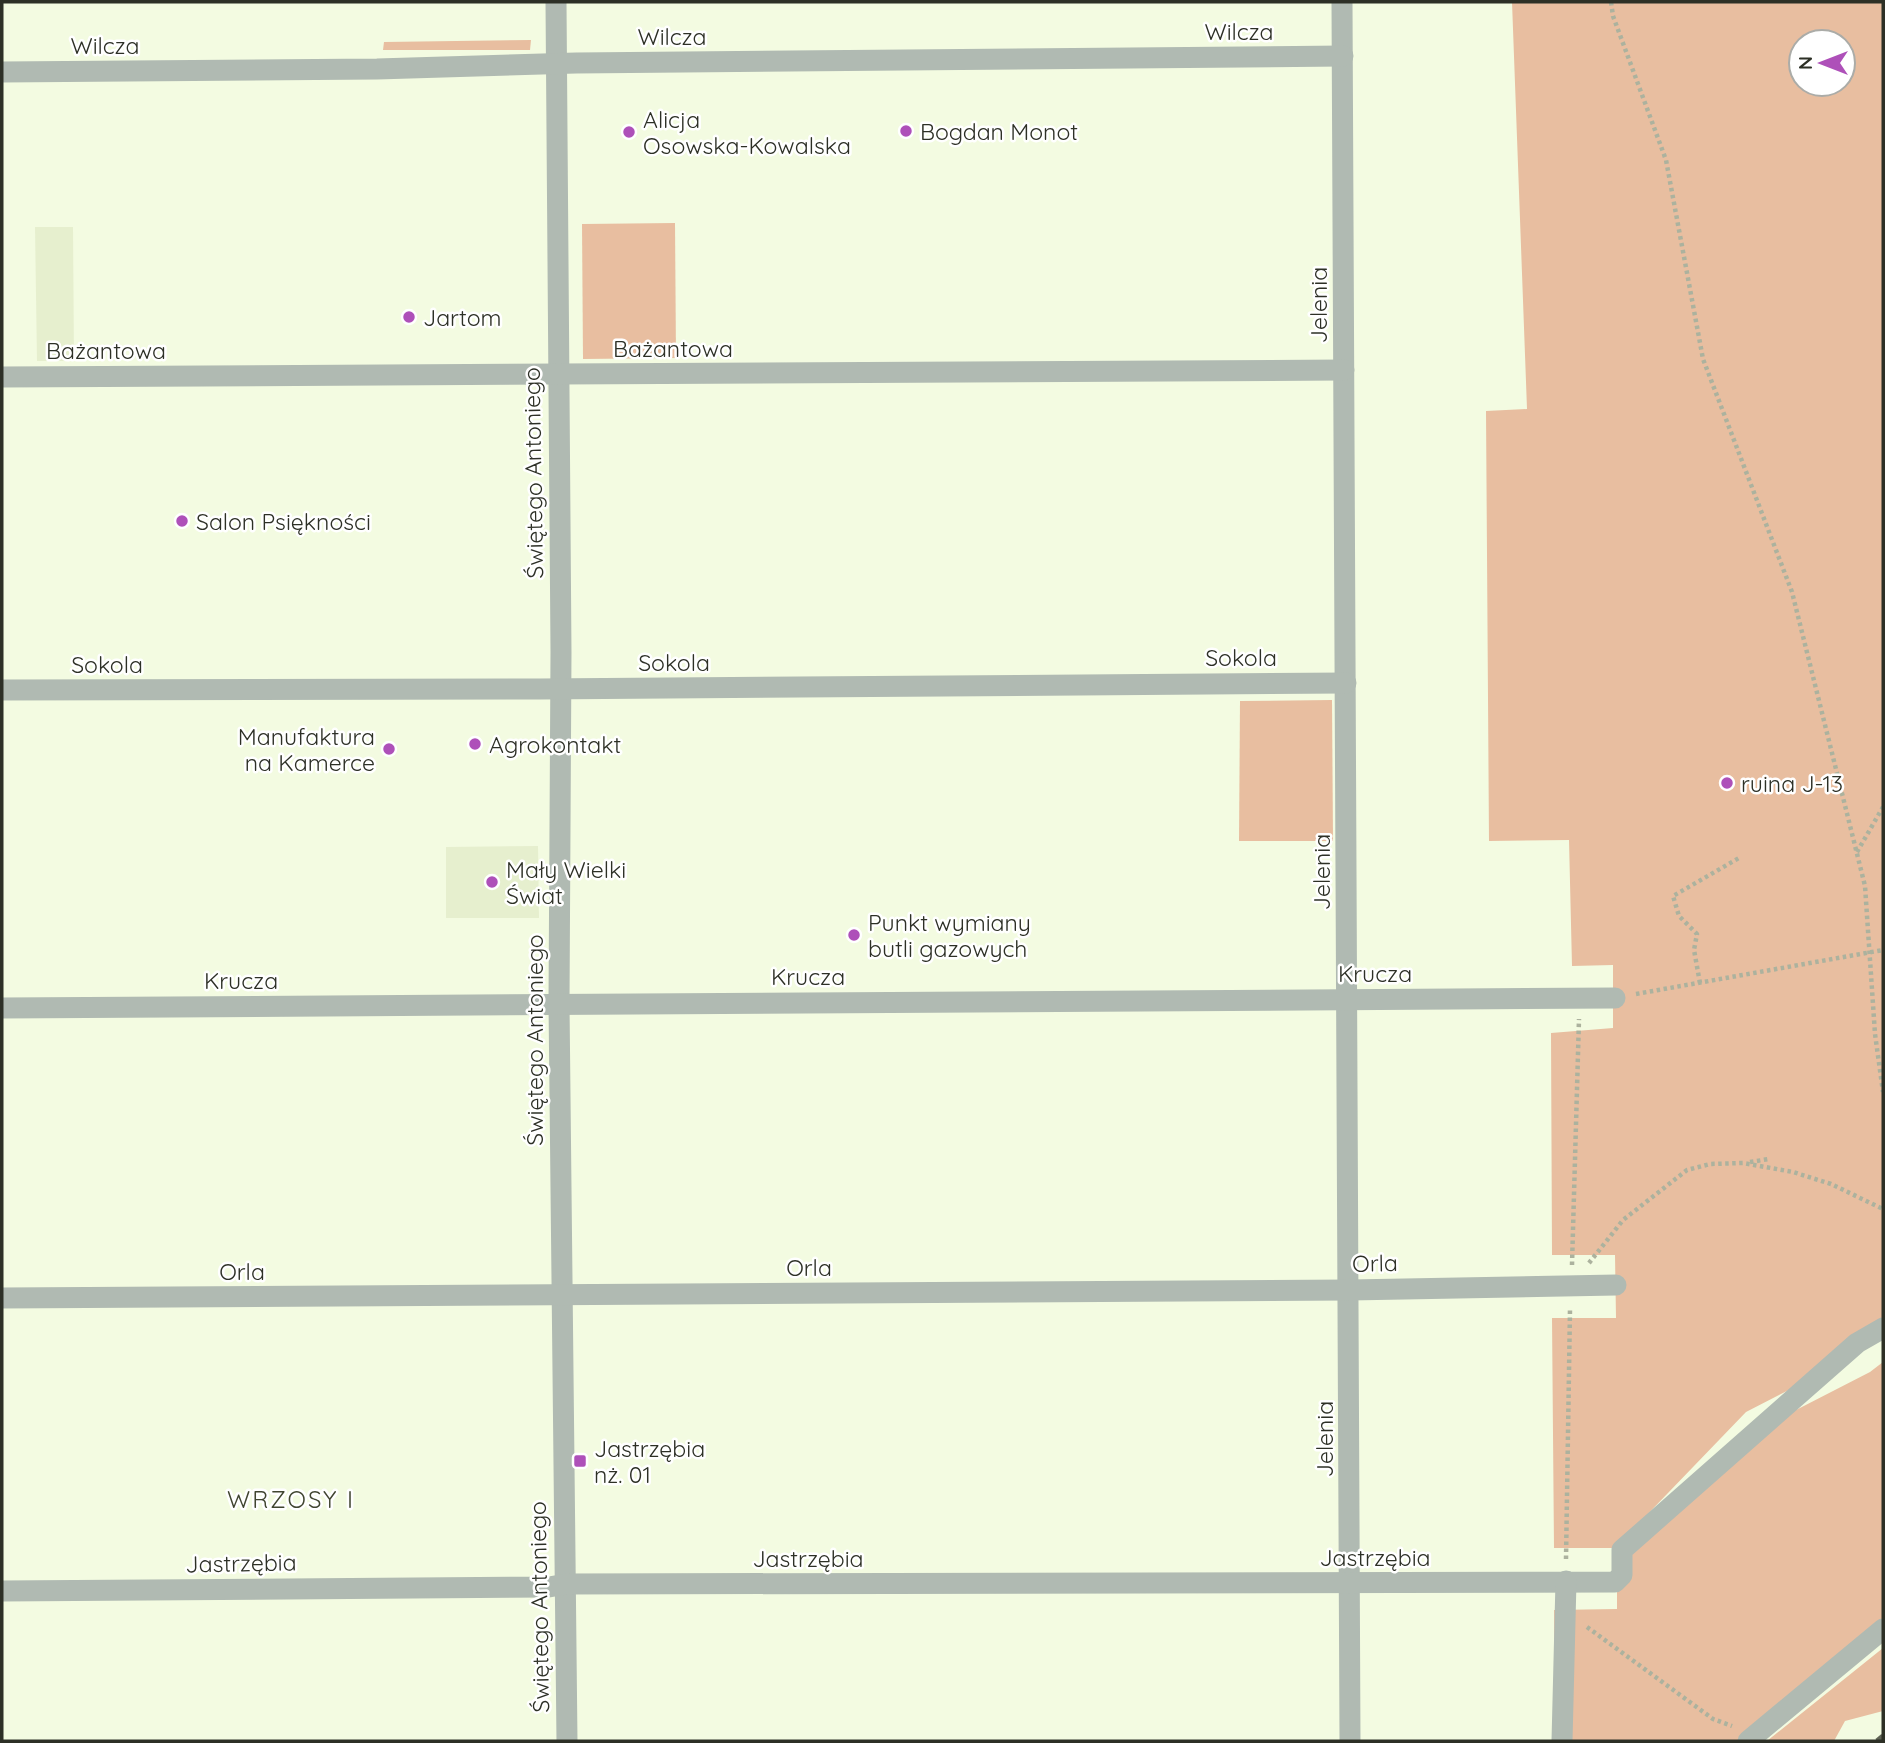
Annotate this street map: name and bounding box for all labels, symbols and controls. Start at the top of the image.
street label: Wilcza [1204,17,1274,46]
street label: Wilcza [637,22,707,51]
north arrow [1787,28,1857,98]
street label: Wilcza [70,31,140,60]
text: N [1793,56,1817,70]
place label: Alicja Osowska-Kowalska [643,105,851,160]
place label: Bogdan Monot [920,117,1078,146]
marker: Bogdan Monot [898,123,914,139]
marker: Alicja Osowska-Kowalska [621,124,637,140]
street label: Jelenia [1304,267,1333,343]
place label: Jartom [423,303,502,332]
marker: Jartom [401,309,417,325]
street label: Bażantowa [613,334,733,363]
street label: Bażantowa [46,336,166,365]
street label: Świętego Antoniego [517,367,549,579]
place label: Salon Psiękności [196,507,371,536]
marker: Salon Psiękności [174,513,190,529]
street label: Sokola [1205,643,1277,672]
street label: Sokola [638,648,710,677]
street label: Sokola [71,650,143,679]
place label: Manufaktura na Kamerce [238,722,375,777]
place label: Agrokontakt [489,730,621,759]
marker: Agrokontakt [467,736,483,752]
marker: Manufaktura na Kamerce [381,741,397,757]
place label: ruina J-13 [1741,769,1843,798]
marker: ruina J-13 [1719,775,1735,791]
street label: Jelenia [1307,834,1336,910]
place label: Mały Wielki Świat [506,855,626,910]
marker: Mały Wielki Świat [484,874,500,890]
place label: Punkt wymiany butli gazowych [868,908,1031,963]
marker: Punkt wymiany butli gazowych [846,927,862,943]
street label: Świętego Antoniego [520,934,549,1146]
street label: Krucza [1338,959,1412,988]
street label: Krucza [771,962,845,991]
street label: Krucza [204,966,278,995]
street label: Orla [1352,1248,1398,1278]
street label: Orla [786,1253,832,1282]
street label: Orla [219,1257,265,1286]
street label: Jelenia [1310,1401,1339,1477]
place label: Jastrzębia nż. 01 [594,1434,705,1489]
marker: Jastrzębia nż. 01 [572,1453,588,1469]
district label: WRZOSY I [227,1484,355,1514]
street label: Świętego Antoniego [523,1501,555,1713]
street label: Jastrzębia [1319,1543,1431,1572]
street label: Jastrzębia [752,1544,864,1573]
street label: Jastrzębia [185,1548,297,1578]

